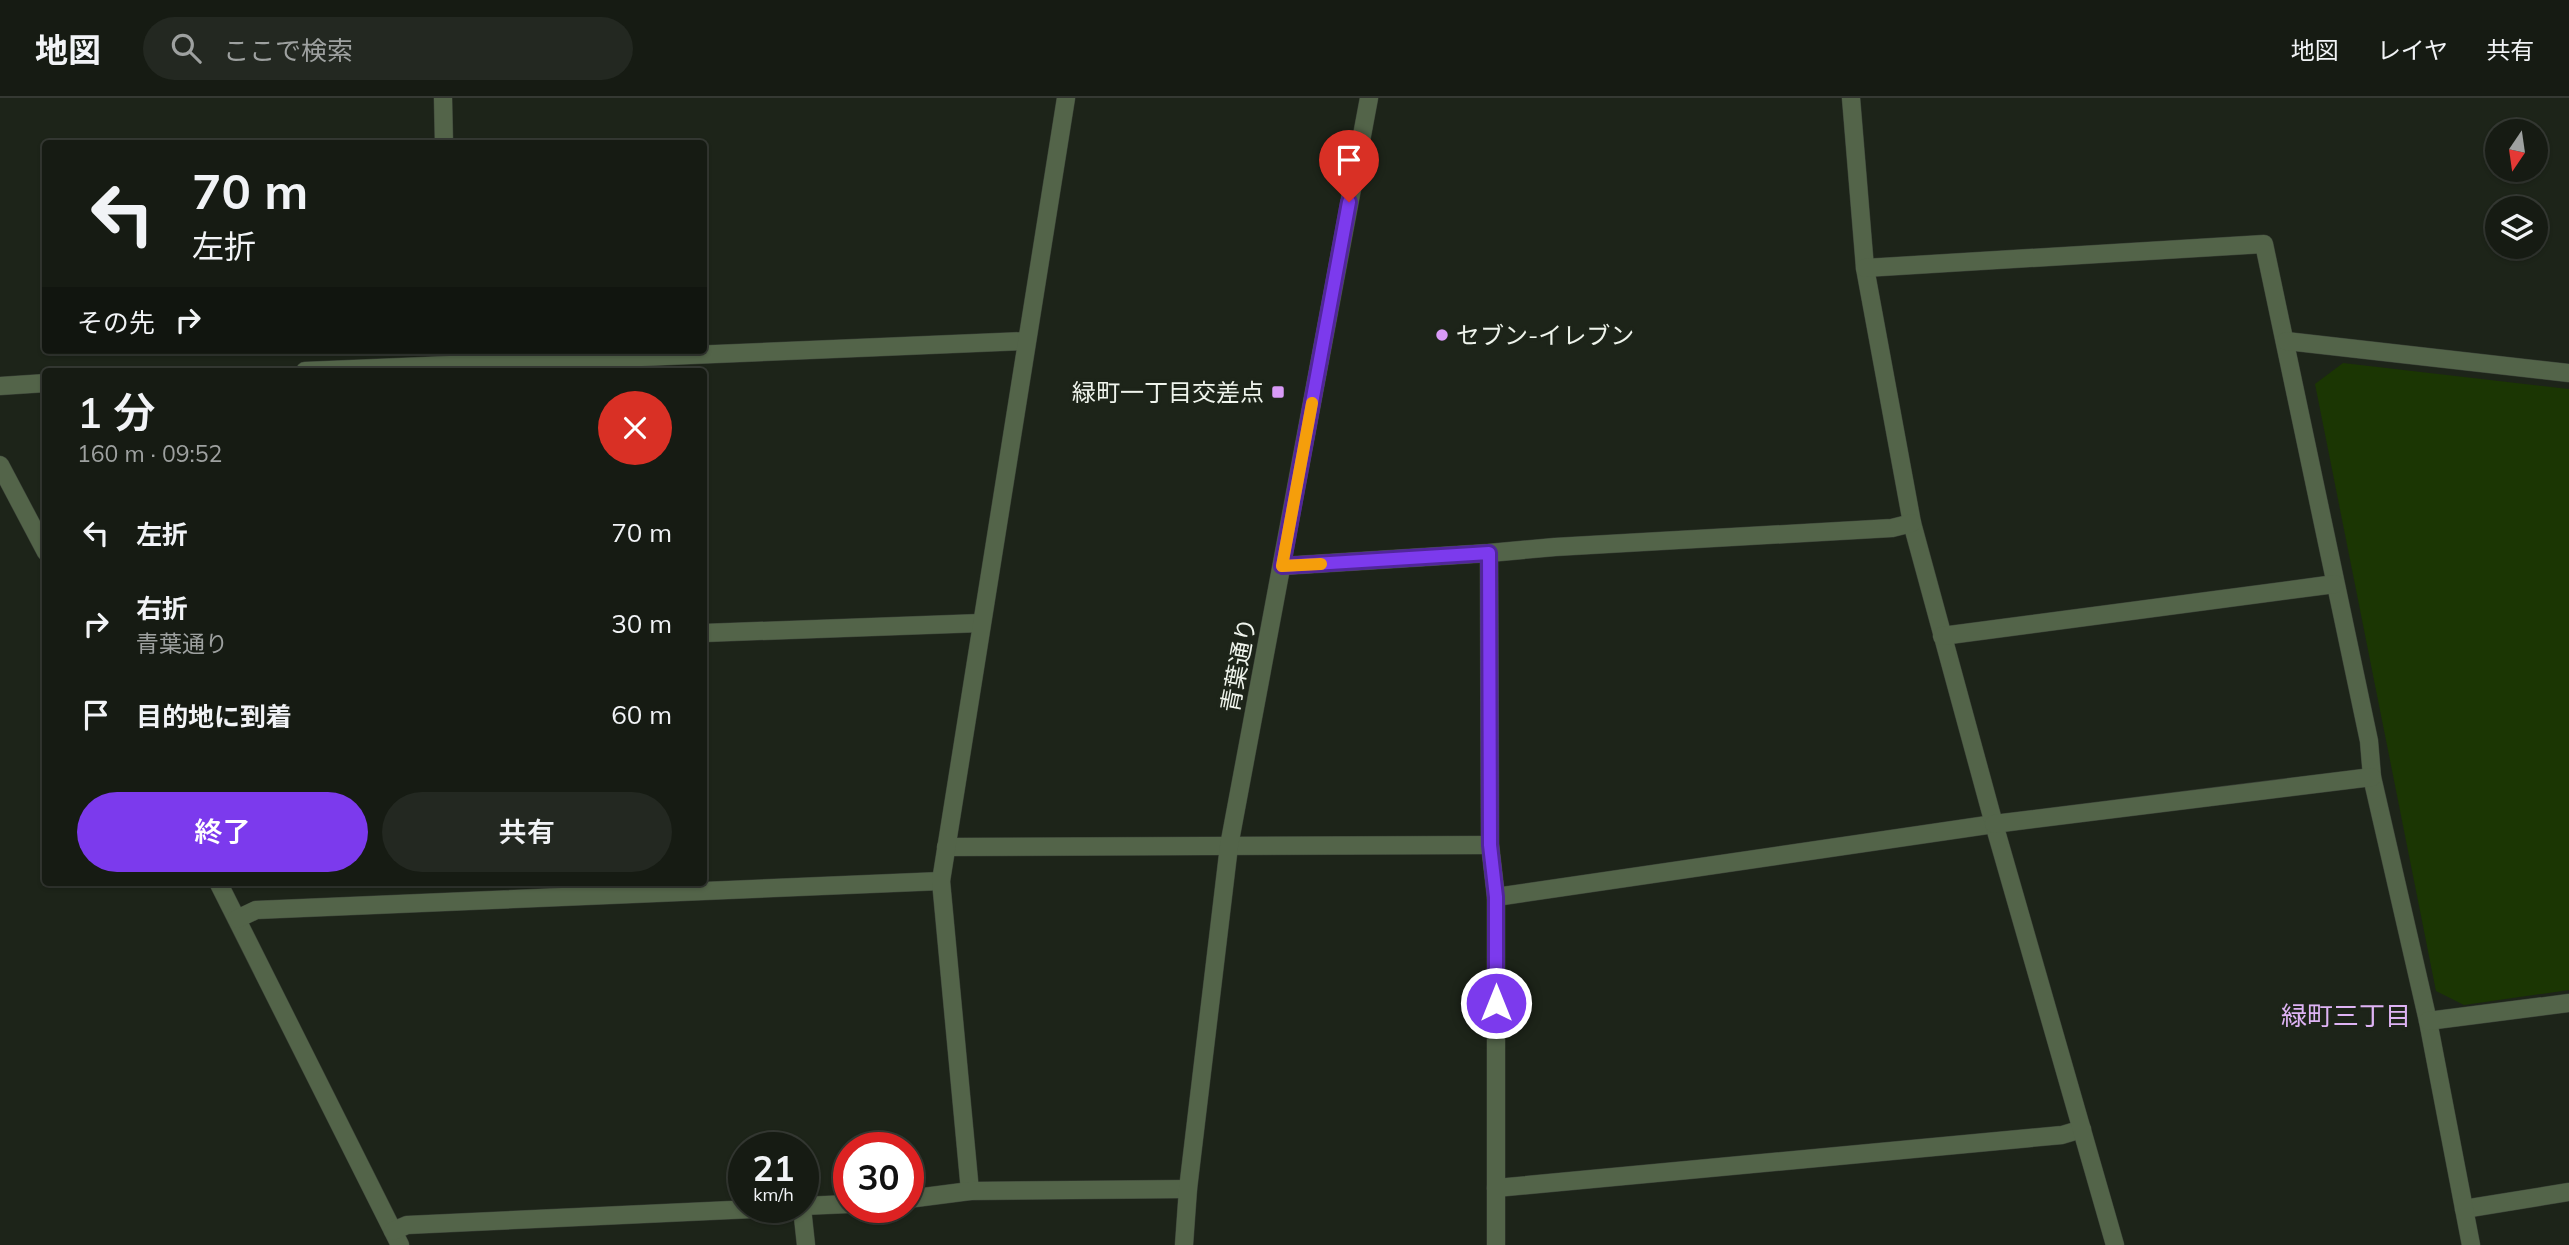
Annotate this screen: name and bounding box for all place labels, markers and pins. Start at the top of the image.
pin [1319,130,1379,202]
place label: セブン-イレブン [1456,320,1634,350]
marker: セブン-イレブン [1434,327,1450,343]
place label: 緑町一丁目交差点 [1072,377,1264,407]
marker: 緑町一丁目交差点 [1270,384,1286,400]

